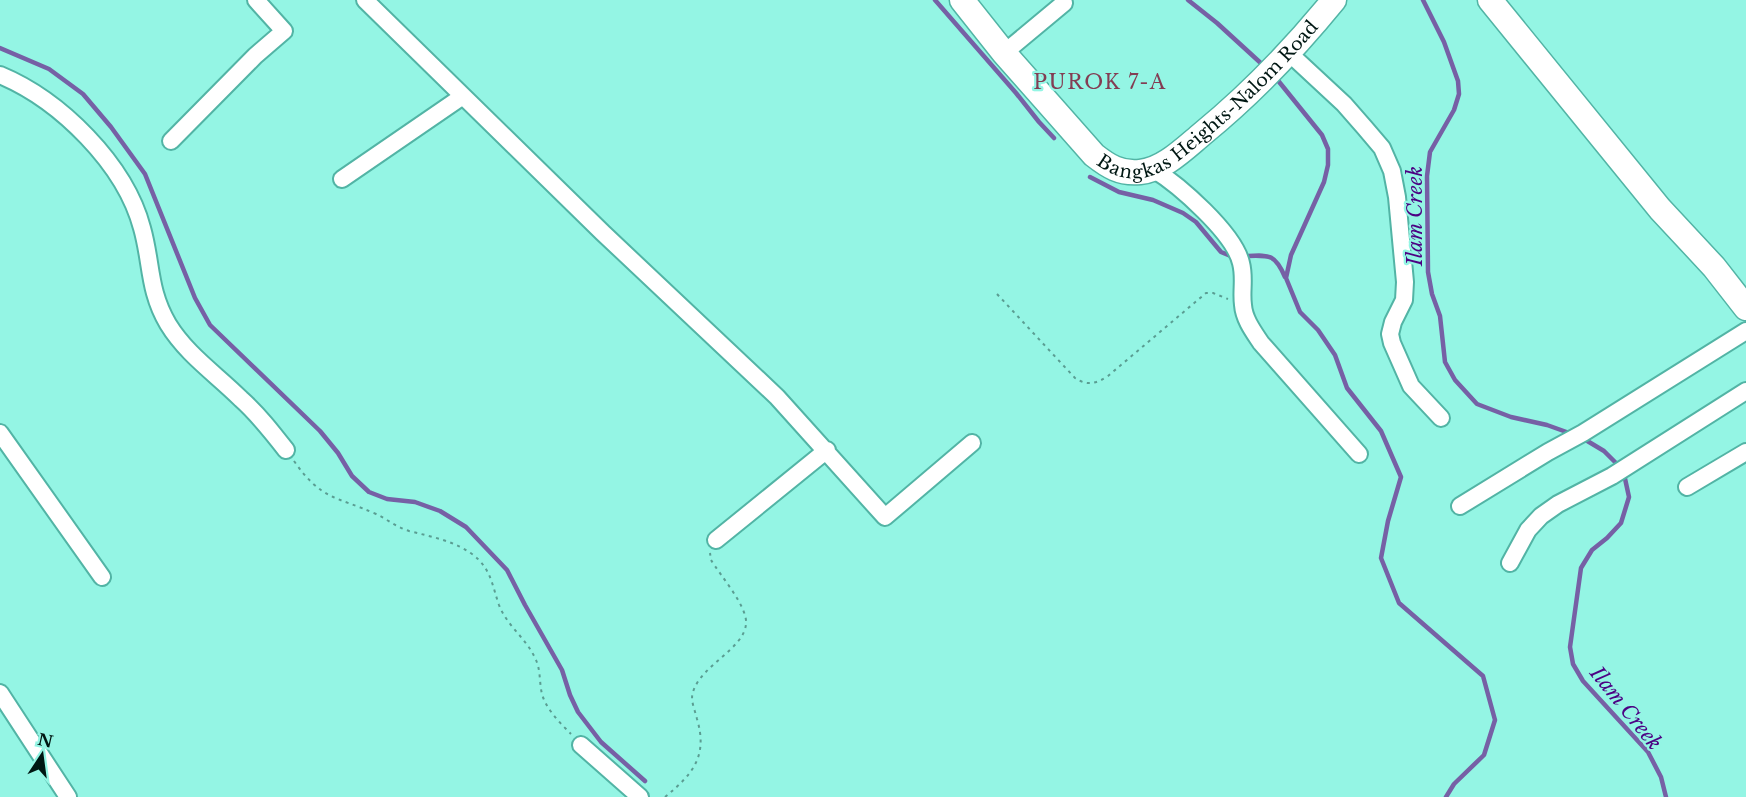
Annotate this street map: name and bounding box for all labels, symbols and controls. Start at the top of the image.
street label: Bangkas Heights-Nalom Road [1093,16,1323,184]
district label: PUROK 7-A [1033,70,1167,94]
water label: Ilam Creek [1403,166,1427,267]
water label: Ilam Creek [1585,661,1667,754]
north arrow [12,725,72,785]
text: N [36,729,55,752]

